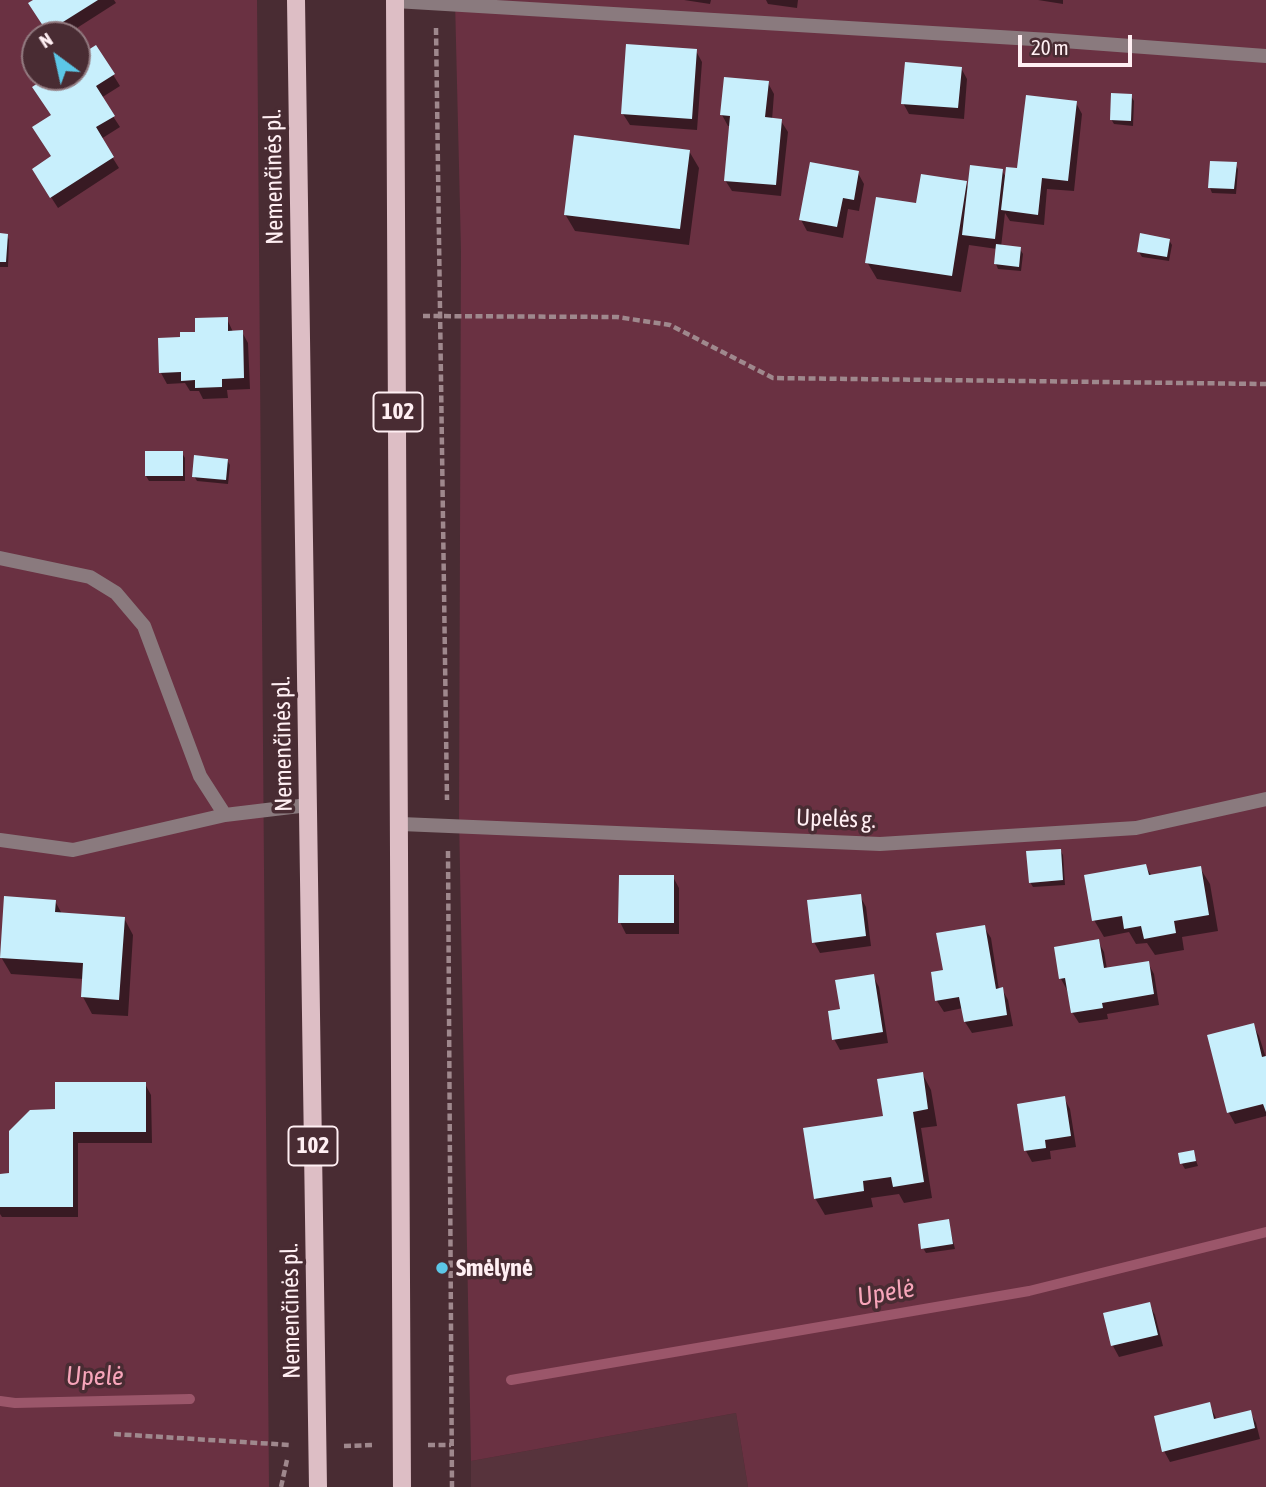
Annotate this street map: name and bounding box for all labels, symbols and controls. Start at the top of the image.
north arrow [21,21,91,91]
scale bar [1021,21,1135,65]
text: N [35,28,56,52]
text: 20 m [1031,35,1069,59]
street label: Nemenčinės pl. [258,109,290,245]
road number: 102 [374,392,422,432]
street label: Nemenčinės pl. [267,676,299,812]
street label: Upelės g. [796,803,876,835]
road number: 102 [288,1126,338,1166]
street label: Nemenčinės pl. [275,1243,307,1379]
place label: Smėlynė [456,1254,533,1282]
marker: Smėlynė [434,1260,450,1276]
water label: Upelė [855,1273,917,1313]
water label: Upelė [66,1361,124,1393]

